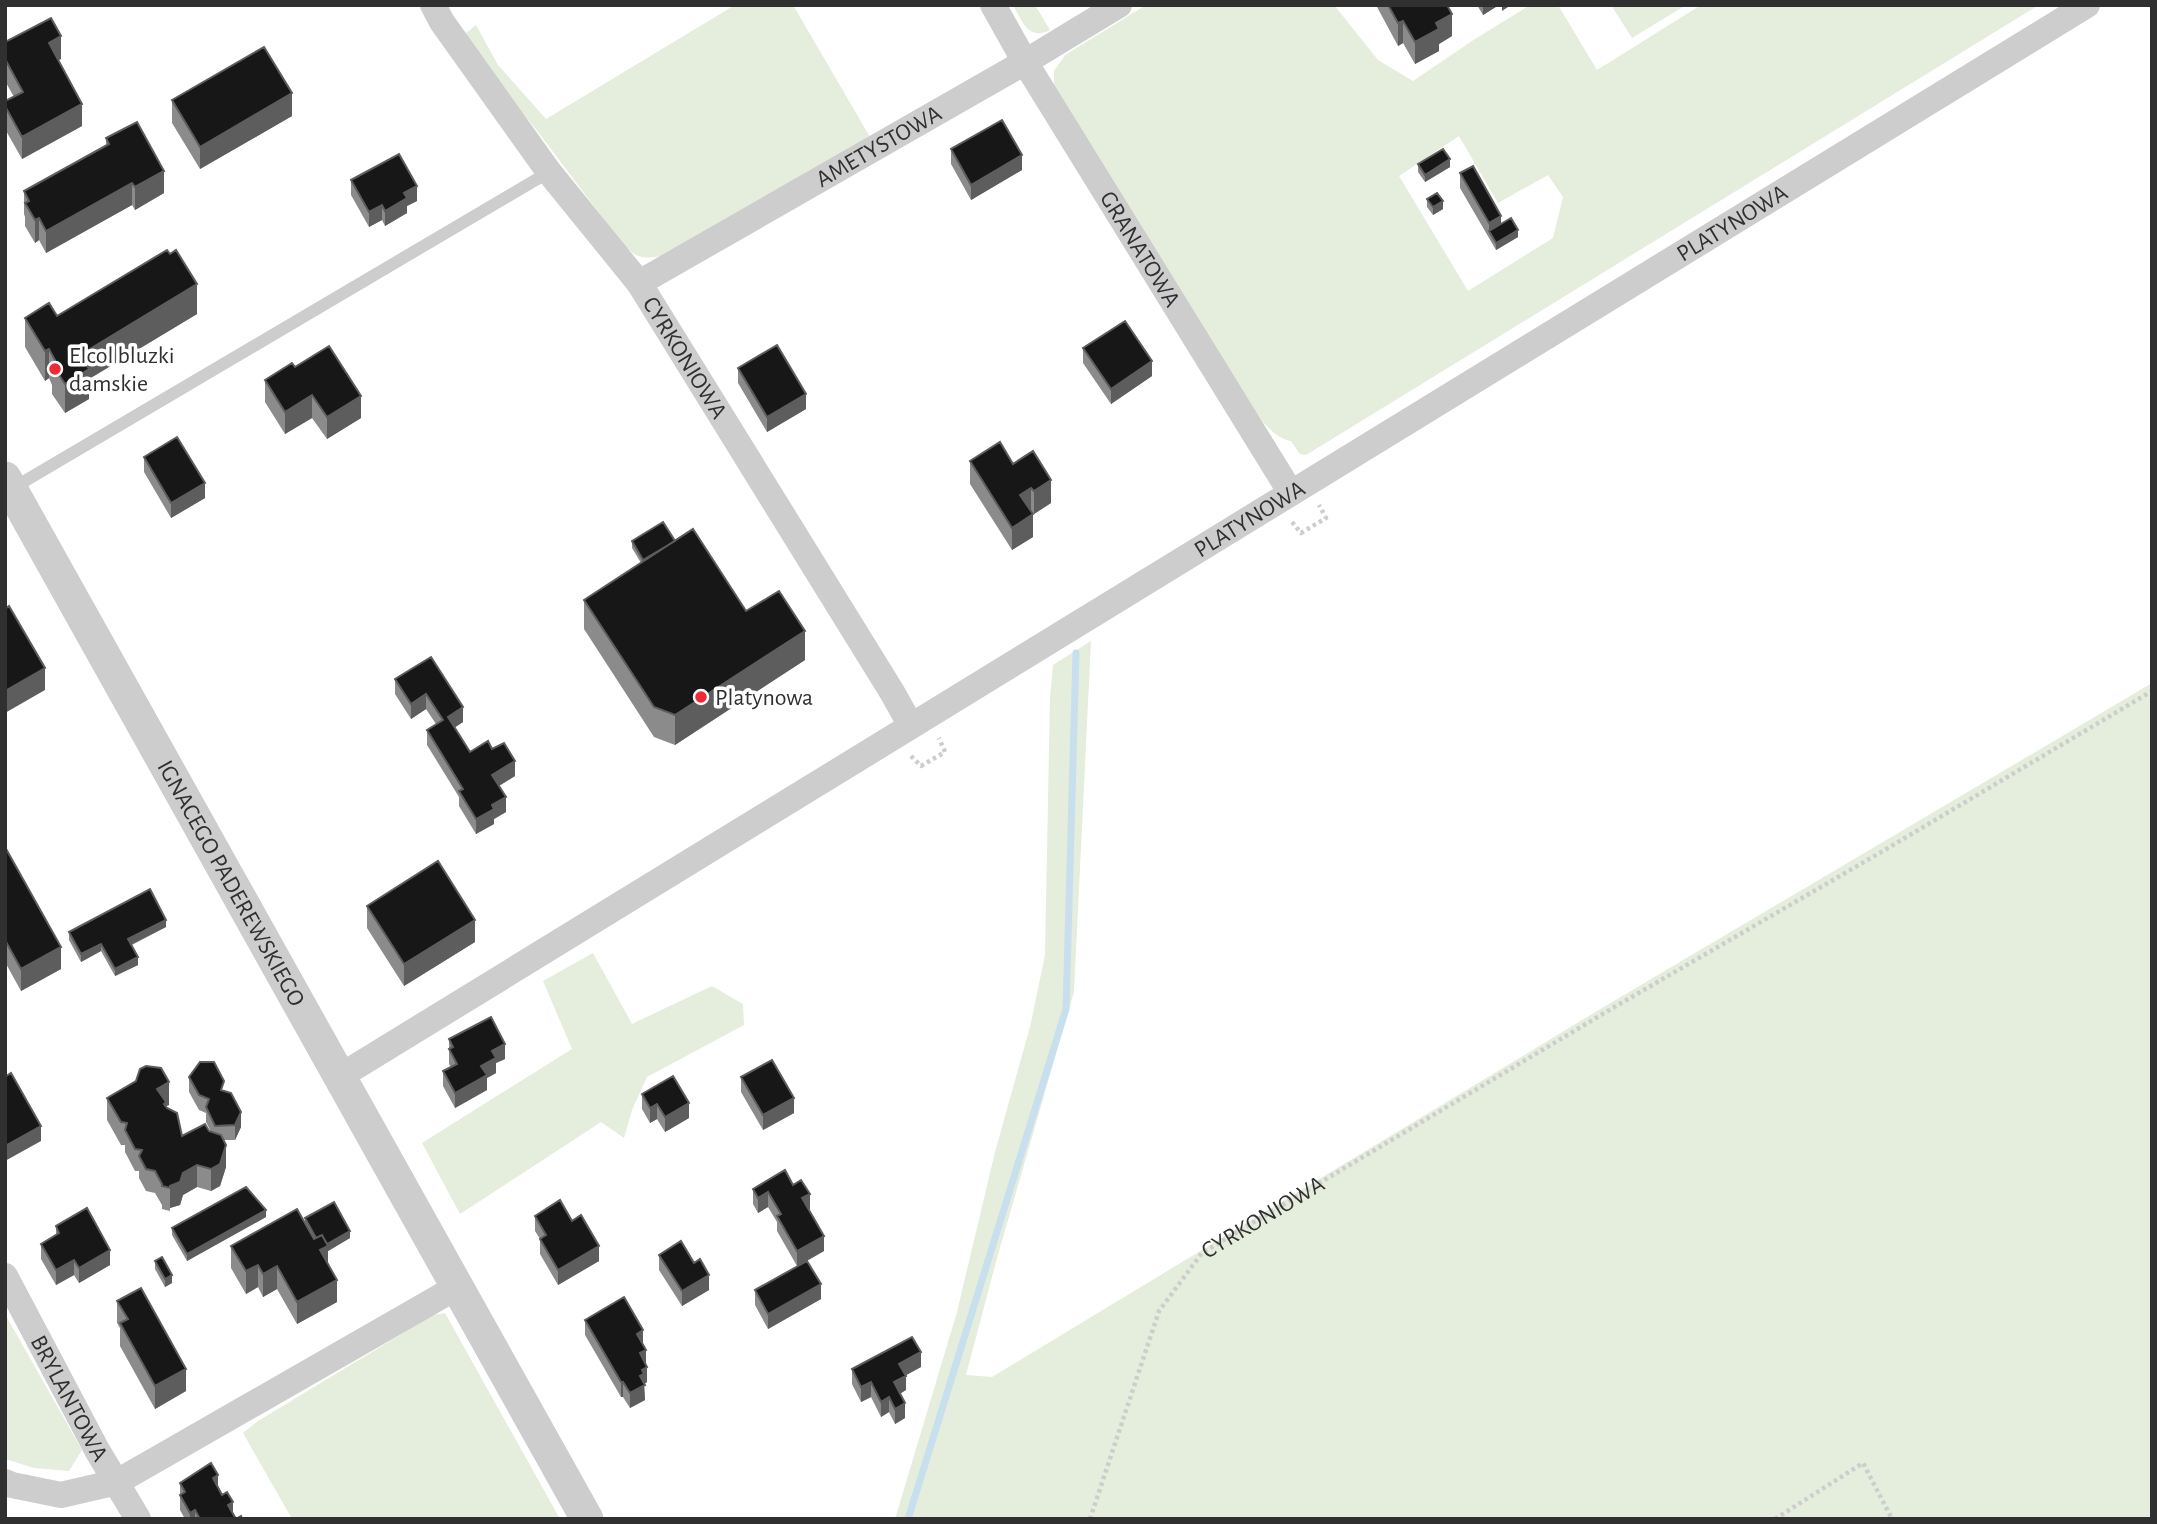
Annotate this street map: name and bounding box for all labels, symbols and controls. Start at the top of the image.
street label: AMETYSTOWA [812,101,946,192]
street label: PLATYNOWA [1673,181,1792,267]
street label: GRANATOWA [1095,187,1184,312]
street label: CYRKONIOWA [638,293,731,423]
place label: Elcol bluzki damskie [69,344,175,396]
marker: Elcol bluzki damskie [47,361,63,377]
street label: PLATYNOWA [1190,477,1310,562]
place label: Platynowa [715,686,813,710]
marker: Platynowa [693,689,709,705]
street label: IGNACEGO PADEREWSKIEGO [152,756,309,1011]
street label: CYRKONIOWA [1198,1172,1329,1263]
street label: BRYLANTOWA [26,1332,112,1466]

